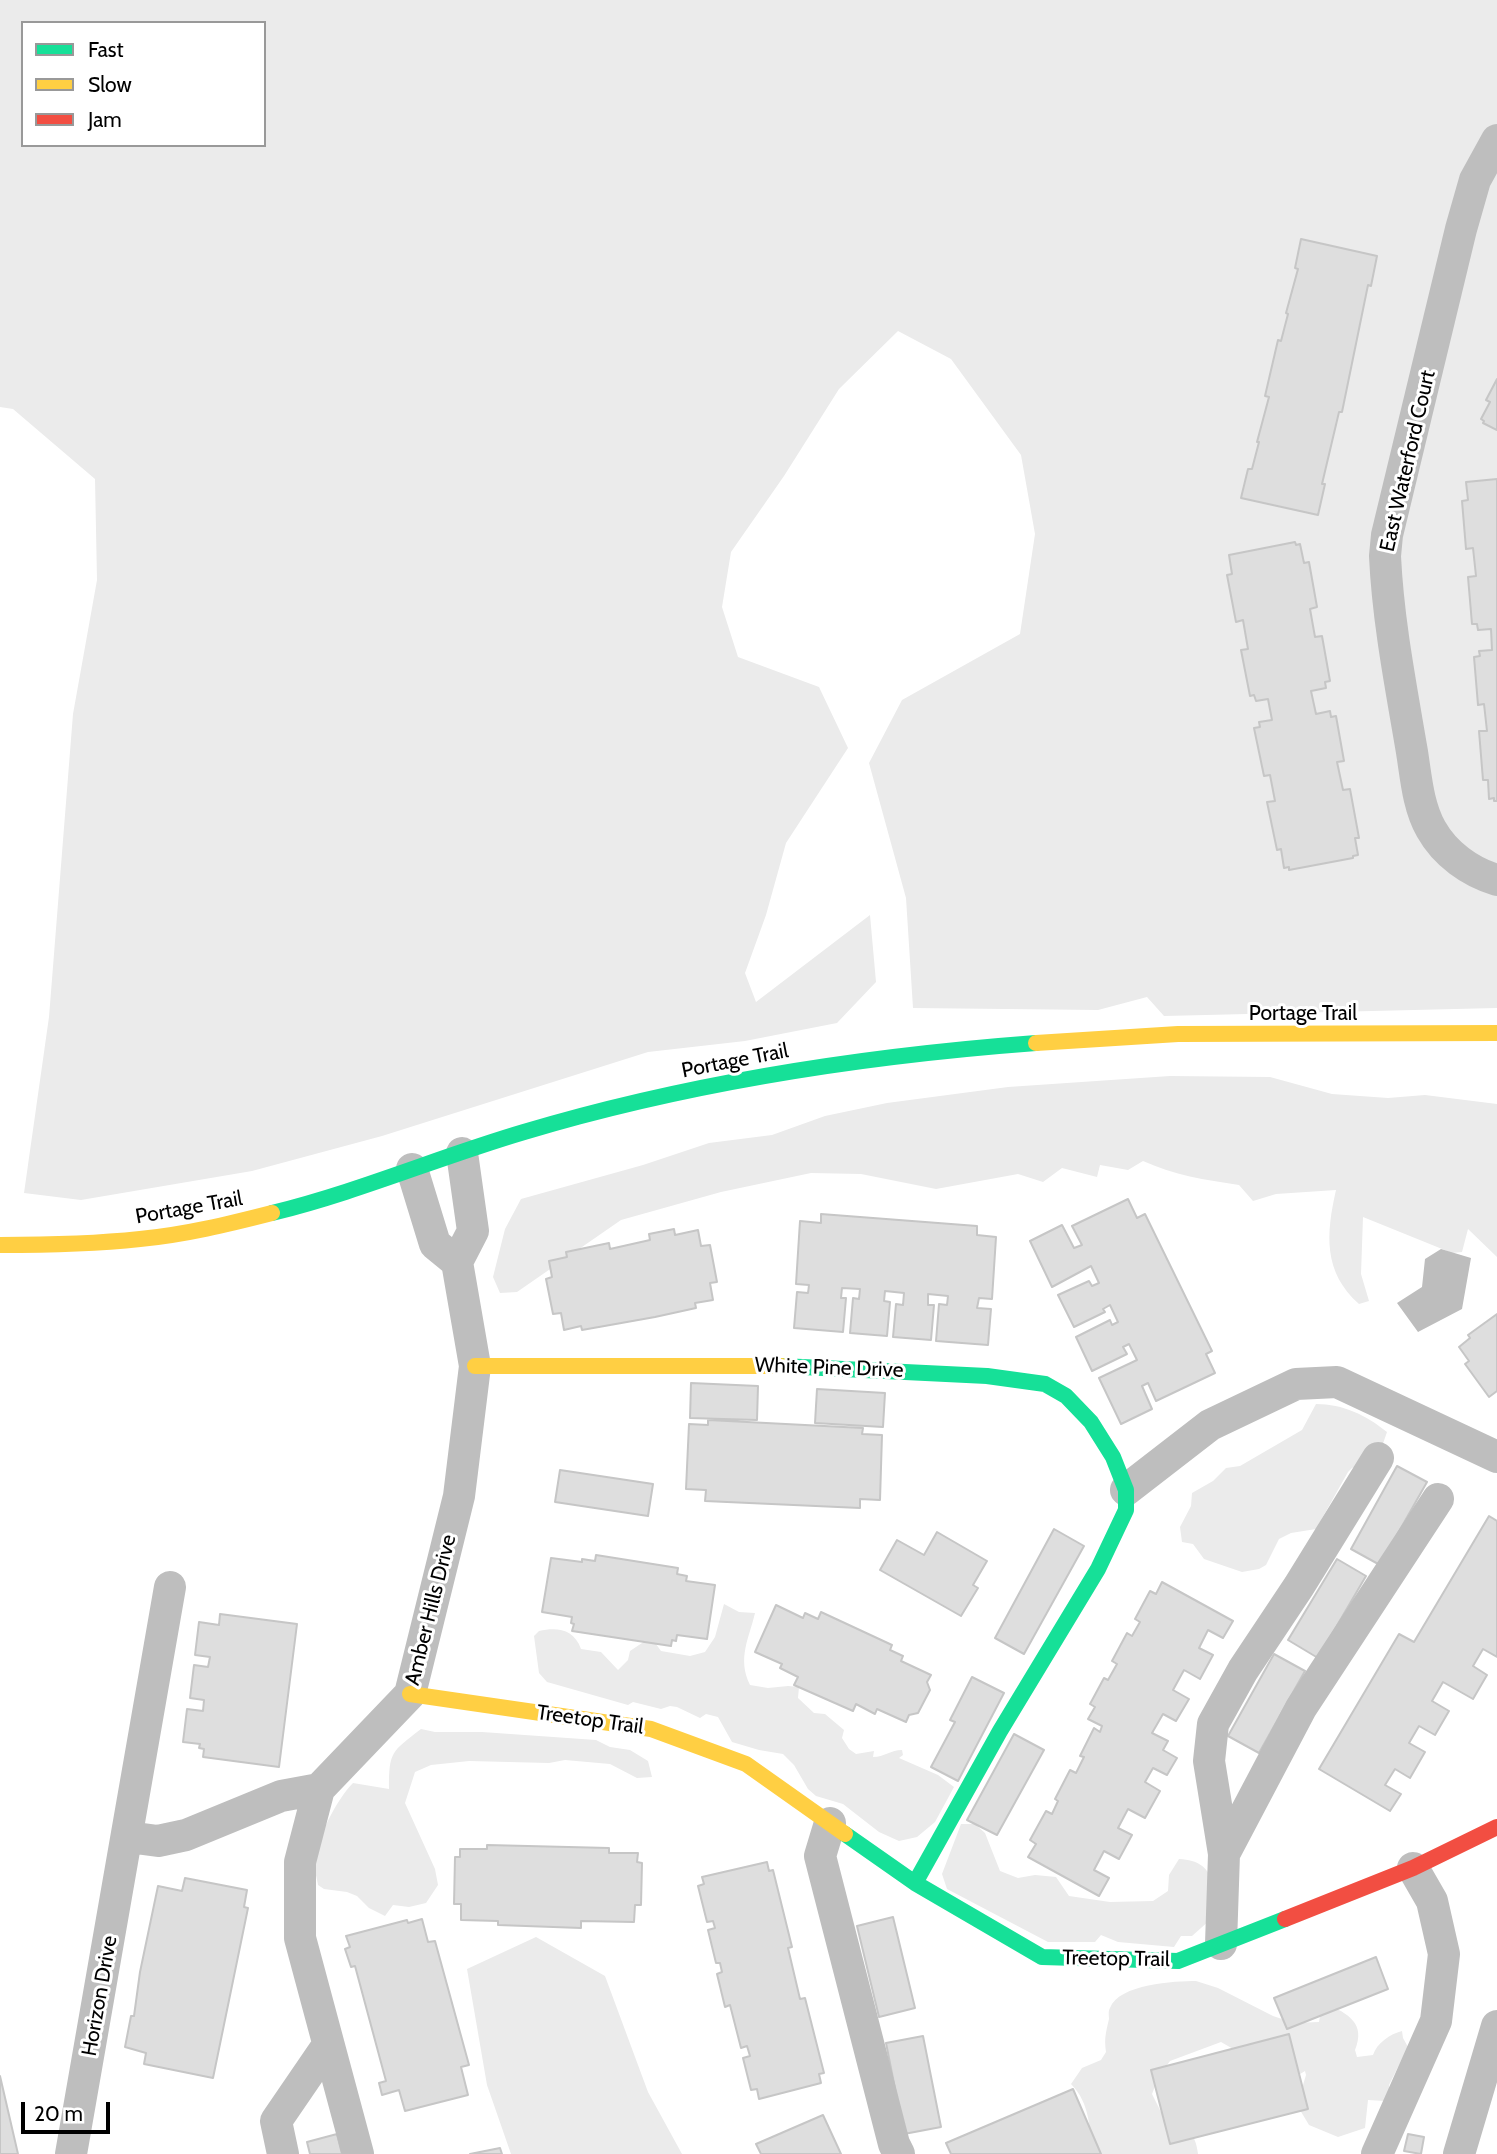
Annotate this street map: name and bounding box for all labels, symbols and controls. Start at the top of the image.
legend [21,21,266,147]
text: Fast [88,37,124,62]
text: Slow [88,72,132,97]
text: Jam [88,107,122,132]
street label: East Waterford Court [1375,368,1441,554]
street label: Portage Trail [1249,1001,1357,1027]
street label: Portage Trail [679,1038,791,1084]
street label: Portage Trail [133,1186,245,1230]
street label: White Pine Drive [754,1353,904,1383]
street label: Amber Hills Drive [400,1532,462,1688]
street label: Treetop Trail [535,1700,645,1740]
street label: Horizon Drive [77,1934,123,2058]
street label: Treetop Trail [1062,1945,1170,1973]
scale bar [24,2088,114,2132]
text: 20 m [34,2101,83,2126]

